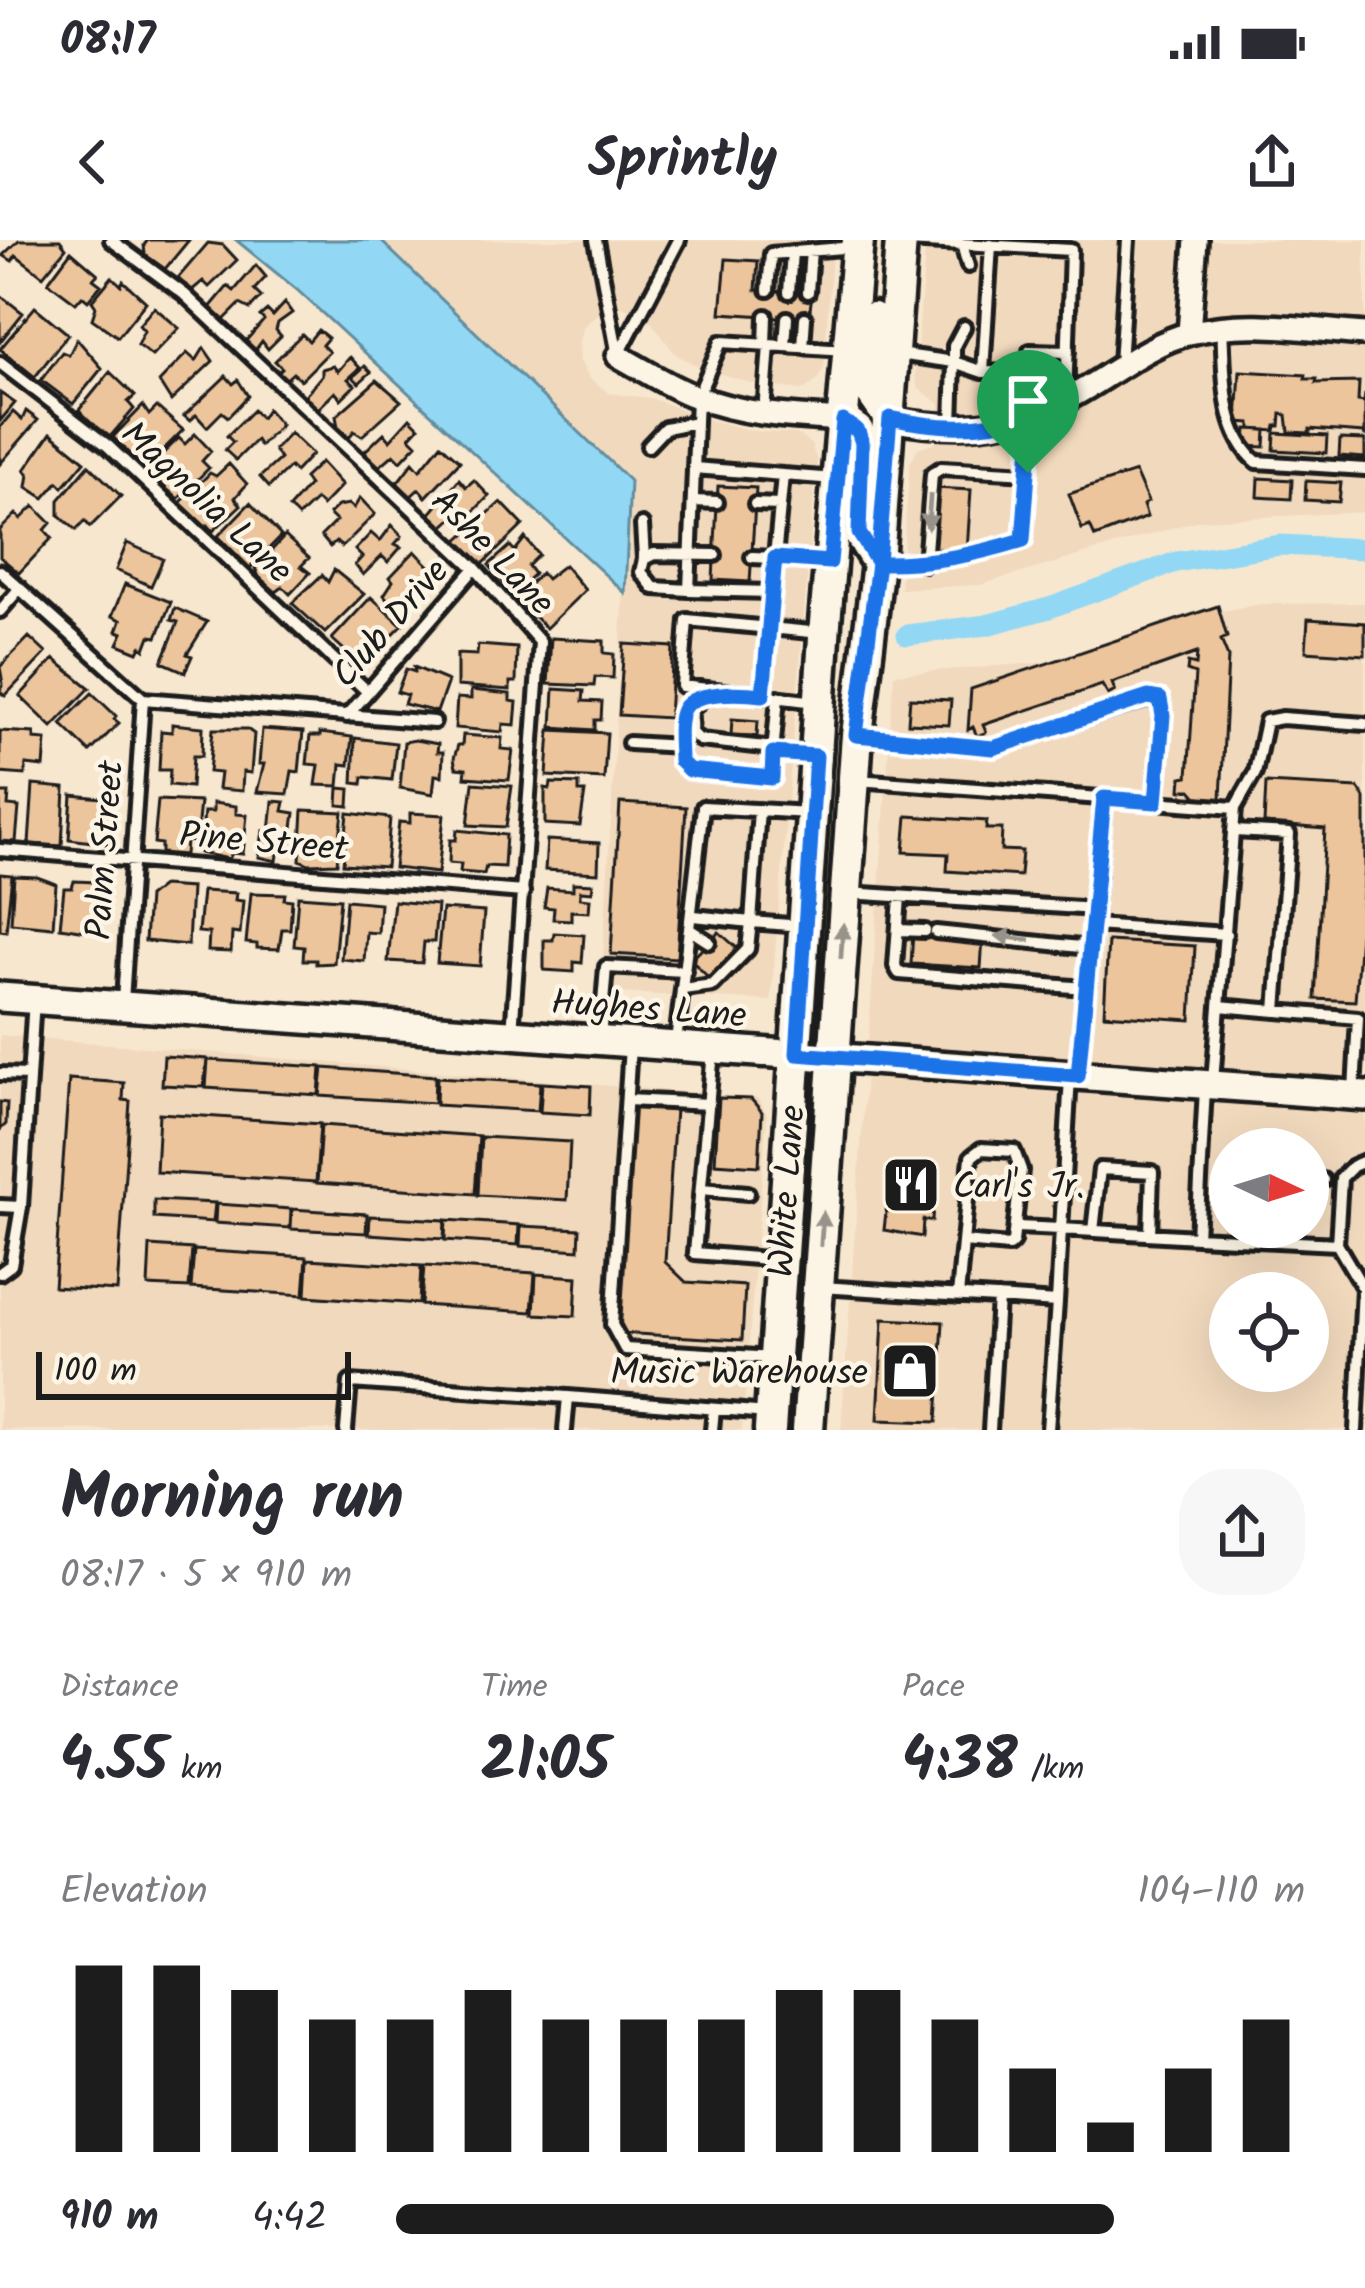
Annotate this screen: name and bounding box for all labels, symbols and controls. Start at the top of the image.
text: 08:17 [60,6,156,78]
text: Sprintly [588,119,777,205]
icon: back [60,129,126,195]
icon: share [1239,129,1305,195]
pin [977,350,1079,473]
icon: arrive [995,368,1061,434]
street label: Magnolia Lane [106,408,305,599]
street label: Ashe Lane [416,476,567,630]
one-way arrow [919,494,938,531]
street label: Club Drive [319,547,464,702]
street label: Palm Street [72,758,141,942]
street label: Pine Street [177,808,352,879]
one-way arrow [832,922,851,960]
one-way arrow [994,929,1031,948]
street label: Hughes Lane [549,975,748,1046]
street label: White Lane [754,1103,823,1279]
north arrow [1209,1128,1329,1248]
map controls [1209,1128,1329,1392]
restaurant icon: Carl's Jr. [880,1154,942,1216]
place label: Carl's Jr. [953,1160,1084,1217]
one-way arrow [812,1210,831,1248]
button: locate [1209,1272,1329,1392]
shop icon: Music Warehouse [879,1340,941,1402]
scale bar [36,1346,351,1399]
text: 100 m [54,1346,137,1399]
place label: Music Warehouse [610,1346,868,1403]
text: Morning run [60,1448,404,1553]
button: share [1179,1469,1305,1595]
text: 08:17 · 5 × 910 m [60,1546,352,1608]
text: Distance [60,1662,179,1715]
text: Time [481,1662,548,1715]
text: Pace [902,1662,965,1715]
text: 4.55 [60,1715,168,1811]
text: 21:05 [481,1715,610,1811]
text: 4:38 [902,1715,1018,1811]
text: km [168,1744,223,1797]
text: /km [1018,1744,1084,1797]
text: Elevation [60,1862,208,1924]
text: 104–110 m [1137,1862,1305,1924]
text: 910 m [60,2188,158,2250]
text: 4:42 [252,2188,327,2250]

